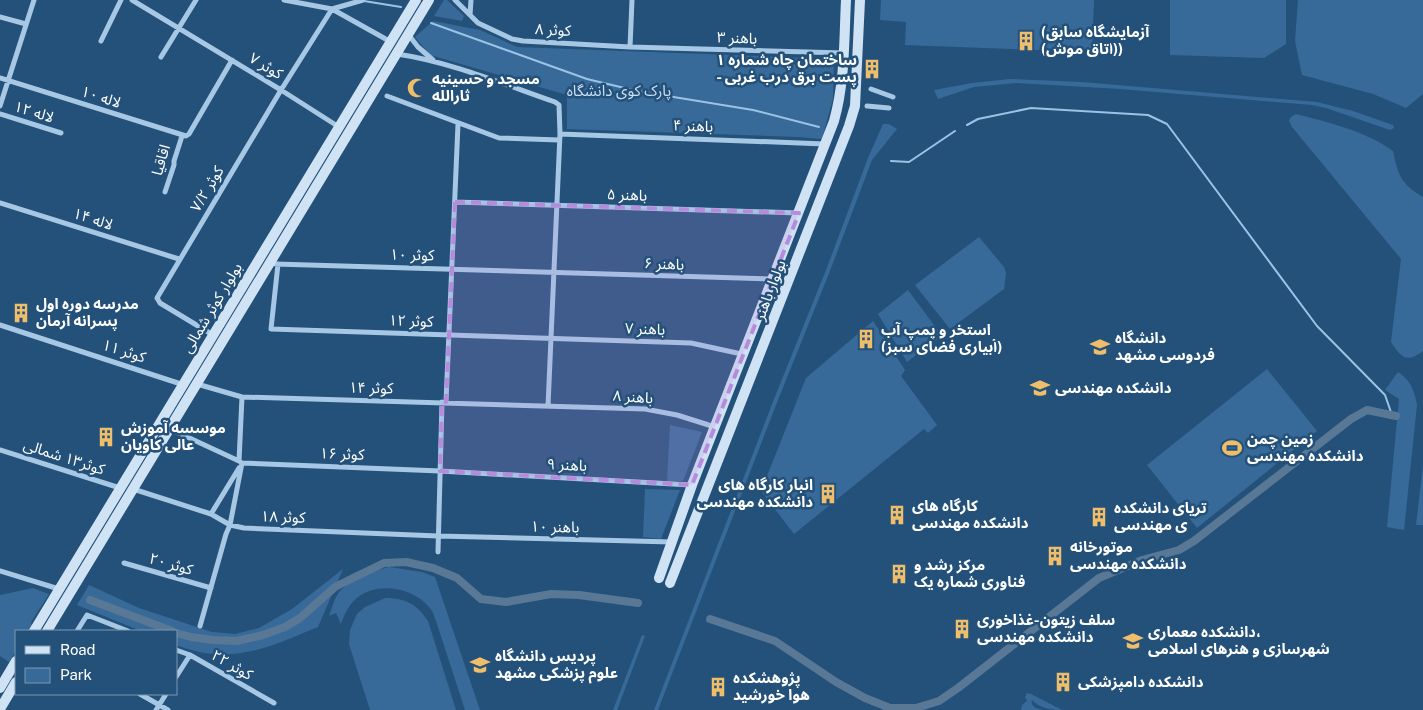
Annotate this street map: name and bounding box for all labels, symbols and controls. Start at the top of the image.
street label: کوثر ۸ [535,20,572,40]
place label: (آزمایشگاه سابق (اتاق موش)) [1041,23,1150,58]
street label: باهنر ۳ [717,28,757,48]
building icon: (آزمایشگاه سابق (اتاق موش)) [1015,30,1037,52]
street label: کوثر ۷ [246,49,287,83]
place label: ساختمان چاه شماره ۱ - پست برق درب غربی [716,51,857,87]
building icon: ساختمان چاه شماره ۱ - پست برق درب غربی [861,58,883,80]
place label: مسجد و حسینیه ثارالله [432,70,540,105]
mosque icon: مسجد و حسینیه ثارالله [406,77,428,99]
street label: لاله ۱۰ [79,82,123,111]
park label: پارک کوی دانشگاه [567,82,671,101]
street label: لاله ۱۲ [12,97,56,126]
street label: باهنر ۴ [673,116,713,136]
street label: اقاقیا [148,142,173,177]
street label: کوثر ۷/۲ [186,162,228,215]
street label: باهنر ۵ [607,185,647,205]
street label: لاله ۱۴ [71,204,115,233]
street label: کوثر ۱۰ [390,246,435,264]
street label: باهنر ۶ [644,254,684,274]
street label: بولوار باهنر [750,257,790,324]
street label: بولوار کوثر شمالی [178,260,246,356]
place label: مدرسه دوره اول پسرانه آرمان [36,295,139,331]
building icon: مدرسه دوره اول پسرانه آرمان [10,302,32,324]
street label: کوثر ۱۲ [388,311,434,331]
street label: باهنر ۷ [625,319,665,339]
place label: استخر و پمپ آب (آبیاری فضای سبز) [881,321,1002,356]
building icon: استخر و پمپ آب (آبیاری فضای سبز) [855,328,877,350]
place label: دانشگاه فردوسی مشهد [1115,329,1215,364]
street label: کوثر ۱۱ [100,336,149,367]
school or university icon: دانشگاه فردوسی مشهد [1089,336,1111,358]
school or university icon: دانشکده مهندسی [1029,377,1051,399]
street label: کوثر ۱۴ [349,379,394,397]
place label: دانشکده مهندسی [1055,379,1172,397]
street label: باهنر ۸ [612,387,654,407]
place label: موسسه آموزش عالی کاویان [121,419,226,454]
building icon: موسسه آموزش عالی کاویان [95,426,117,448]
place label: زمین چمن دانشکده مهندسی [1247,430,1364,465]
street label: کوثر۱۳ شمالی [21,435,108,479]
sports icon: زمین چمن دانشکده مهندسی [1221,437,1243,459]
street label: کوثر ۱۶ [319,444,365,464]
street label: باهنر ۹ [546,455,588,475]
place label: انبار کارگاه های دانشکده مهندسی [697,476,813,511]
building icon: انبار کارگاه های دانشکده مهندسی [817,483,839,505]
place label: کارگاه های دانشکده مهندسی [912,497,1029,532]
place label: تریای دانشکده ی مهندسی [1114,499,1207,534]
building icon: کارگاه های دانشکده مهندسی [886,504,908,526]
building icon: تریای دانشکده ی مهندسی [1088,506,1110,528]
street label: کوثر ۱۸ [260,507,306,527]
street label: باهنر ۱۰ [530,518,580,536]
place label: موتورخانه دانشکده مهندسی [1070,538,1187,573]
building icon: موتورخانه دانشکده مهندسی [1044,545,1066,567]
street label: کوثر ۲۰ [147,549,196,579]
place label: مرکز رشد و فناوری شماره یک [914,556,1025,591]
building icon: مرکز رشد و فناوری شماره یک [888,563,910,585]
place label: سلف زیتون-غذاخوری دانشکده مهندسی [977,611,1115,646]
building icon: سلف زیتون-غذاخوری دانشکده مهندسی [951,618,973,640]
place label: دانشکده معماری، شهرسازی و هنرهای اسلامی [1148,623,1330,658]
legend [15,630,178,695]
school or university icon: دانشکده معماری، شهرسازی و هنرهای اسلامی [1122,630,1144,652]
text: Road [60,641,96,658]
street label: کوثر ۲۲ [208,646,256,684]
place label: پردیس دانشگاه علوم پزشکی مشهد [495,647,618,684]
school or university icon: پردیس دانشگاه علوم پزشکی مشهد [469,654,491,676]
text: Park [60,666,92,683]
place label: پژوهشکده هوا خورشید [733,669,810,704]
building icon: دانشکده دامپزشکی [1052,671,1074,693]
place label: دانشکده دامپزشکی [1078,673,1204,692]
building icon: پژوهشکده هوا خورشید [707,676,729,698]

